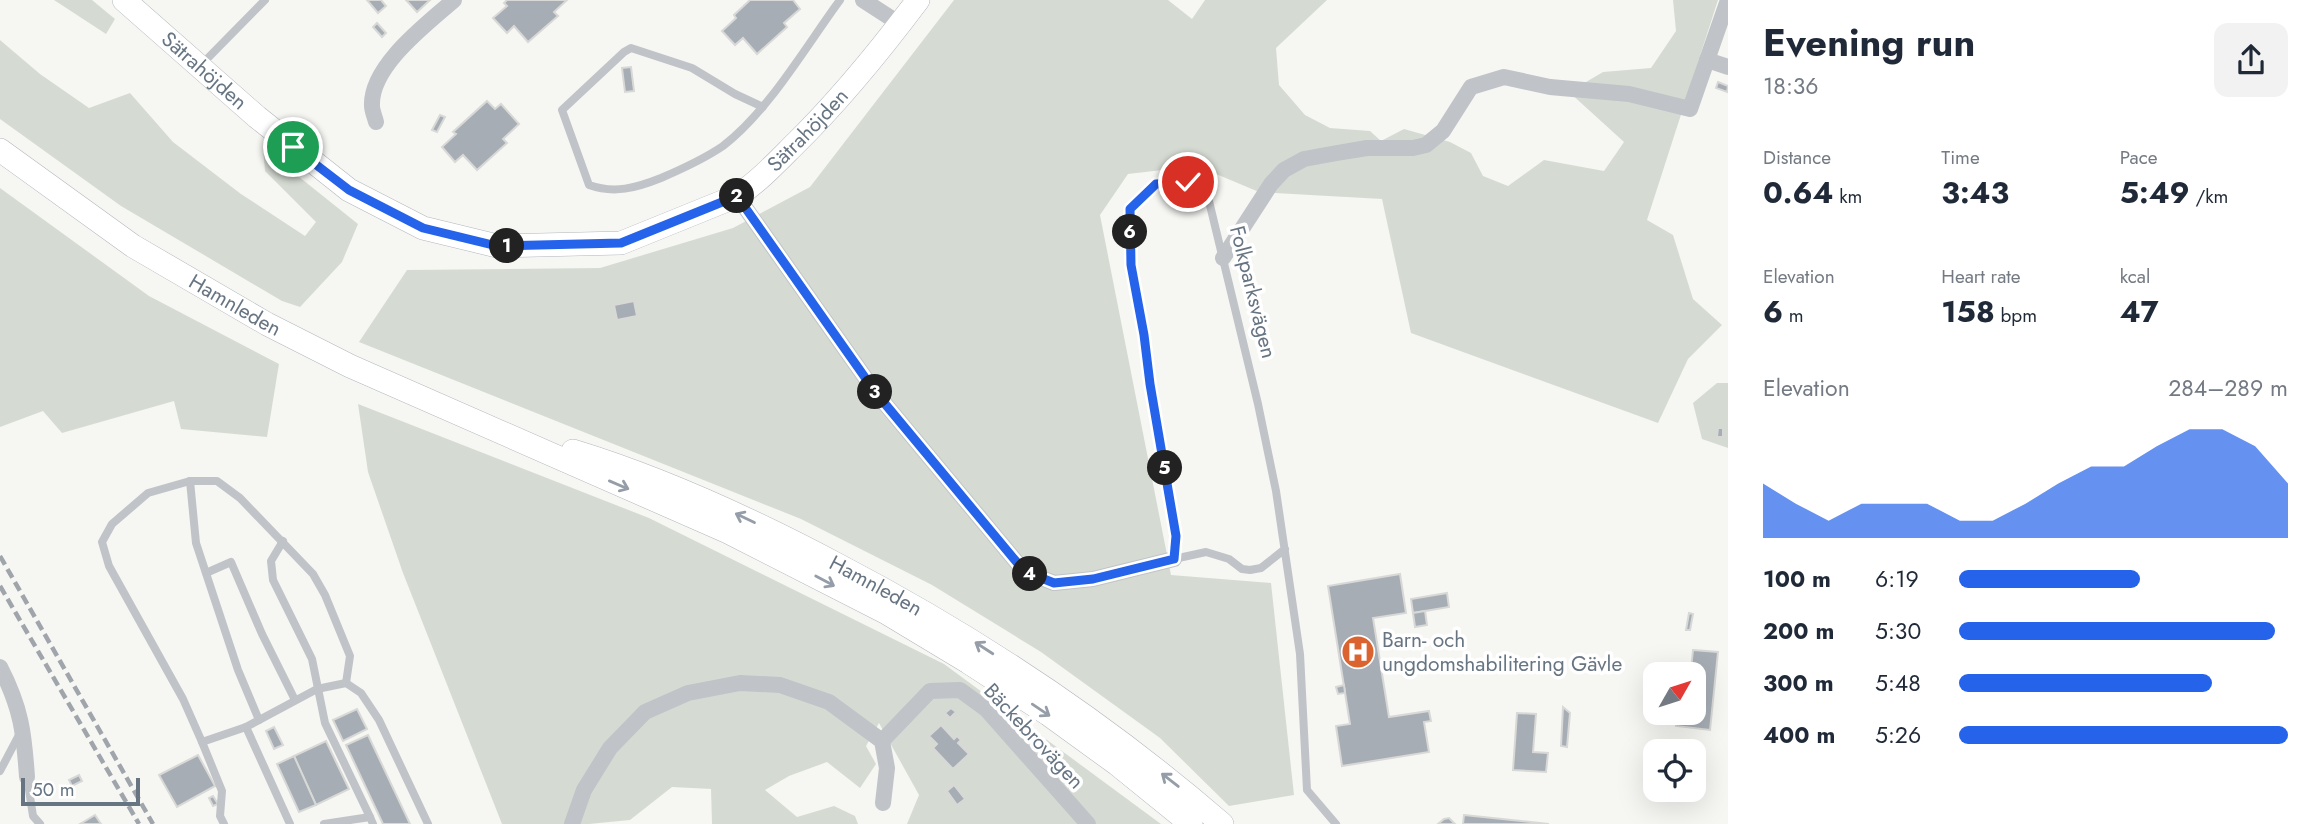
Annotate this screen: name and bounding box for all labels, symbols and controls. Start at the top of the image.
text: Evening run [1763,15,1975,70]
button: share [2214,23,2288,97]
street label: Sätrahöjden [155,25,254,117]
text: 18:36 [1763,69,1819,103]
street label: Sätrahöjden [760,82,855,179]
pin [263,117,323,177]
icon: arrive [274,128,312,166]
text: Distance [1763,144,1831,171]
text: Time [1941,144,1980,171]
text: Pace [2120,144,2158,171]
pin [1158,152,1218,212]
icon: check [1169,163,1207,201]
text: 0.64 [1763,171,1834,214]
text: 3:43 [1941,171,2009,214]
text: 5:49 [2120,171,2190,214]
pin: 2 [720,178,754,214]
text: 2 [730,182,743,209]
text: km [1834,183,1862,210]
text: /km [2190,183,2228,210]
pin: 6 [1112,215,1148,250]
text: 6 [1123,218,1136,245]
street label: Folkparksvägen [1222,223,1284,361]
pin: 1 [490,229,524,264]
text: 1 [502,232,511,259]
text: Elevation [1763,263,1835,290]
text: Heart rate [1941,263,2021,290]
text: kcal [2120,263,2150,290]
street label: Hamnleden [183,267,286,344]
text: 6 [1763,290,1783,333]
text: 158 [1941,290,1995,333]
text: 47 [2120,290,2159,333]
text: m [1783,302,1804,329]
text: bpm [1995,302,2037,329]
text: Elevation [1763,371,1850,405]
text: 284–289 m [2168,371,2288,405]
pin: 3 [858,374,892,410]
text: 3 [869,378,880,405]
pin: 5 [1148,450,1182,486]
text: 5 [1158,454,1171,481]
one-way arrow [608,479,629,492]
one-way arrow [735,511,756,524]
street label: Hamnleden [824,548,928,623]
pin: 4 [1012,556,1048,592]
text: 4 [1023,560,1036,587]
text: 100 m [1763,562,1831,596]
text: 6:19 [1875,562,1919,596]
one-way arrow [814,575,835,588]
text: 200 m [1763,614,1834,648]
text: 5:30 [1875,614,1921,648]
place label: Barn- och ungdomshabilitering Gävle [1382,625,1622,679]
hospital icon: Barn- och ungdomshabilitering Gävle [1339,633,1377,671]
one-way arrow [975,641,995,655]
north arrow [1643,662,1706,724]
map controls [1643,662,1706,802]
text: 300 m [1763,666,1834,700]
text: 5:48 [1875,666,1921,700]
street label: Bäckebrovägen [977,676,1091,796]
one-way arrow [1031,703,1051,717]
text: 400 m [1763,718,1835,752]
text: 5:26 [1875,718,1921,752]
button: locate [1643,739,1706,802]
one-way arrow [1161,772,1180,787]
scale bar [21,775,140,807]
text: 50 m [32,776,75,803]

